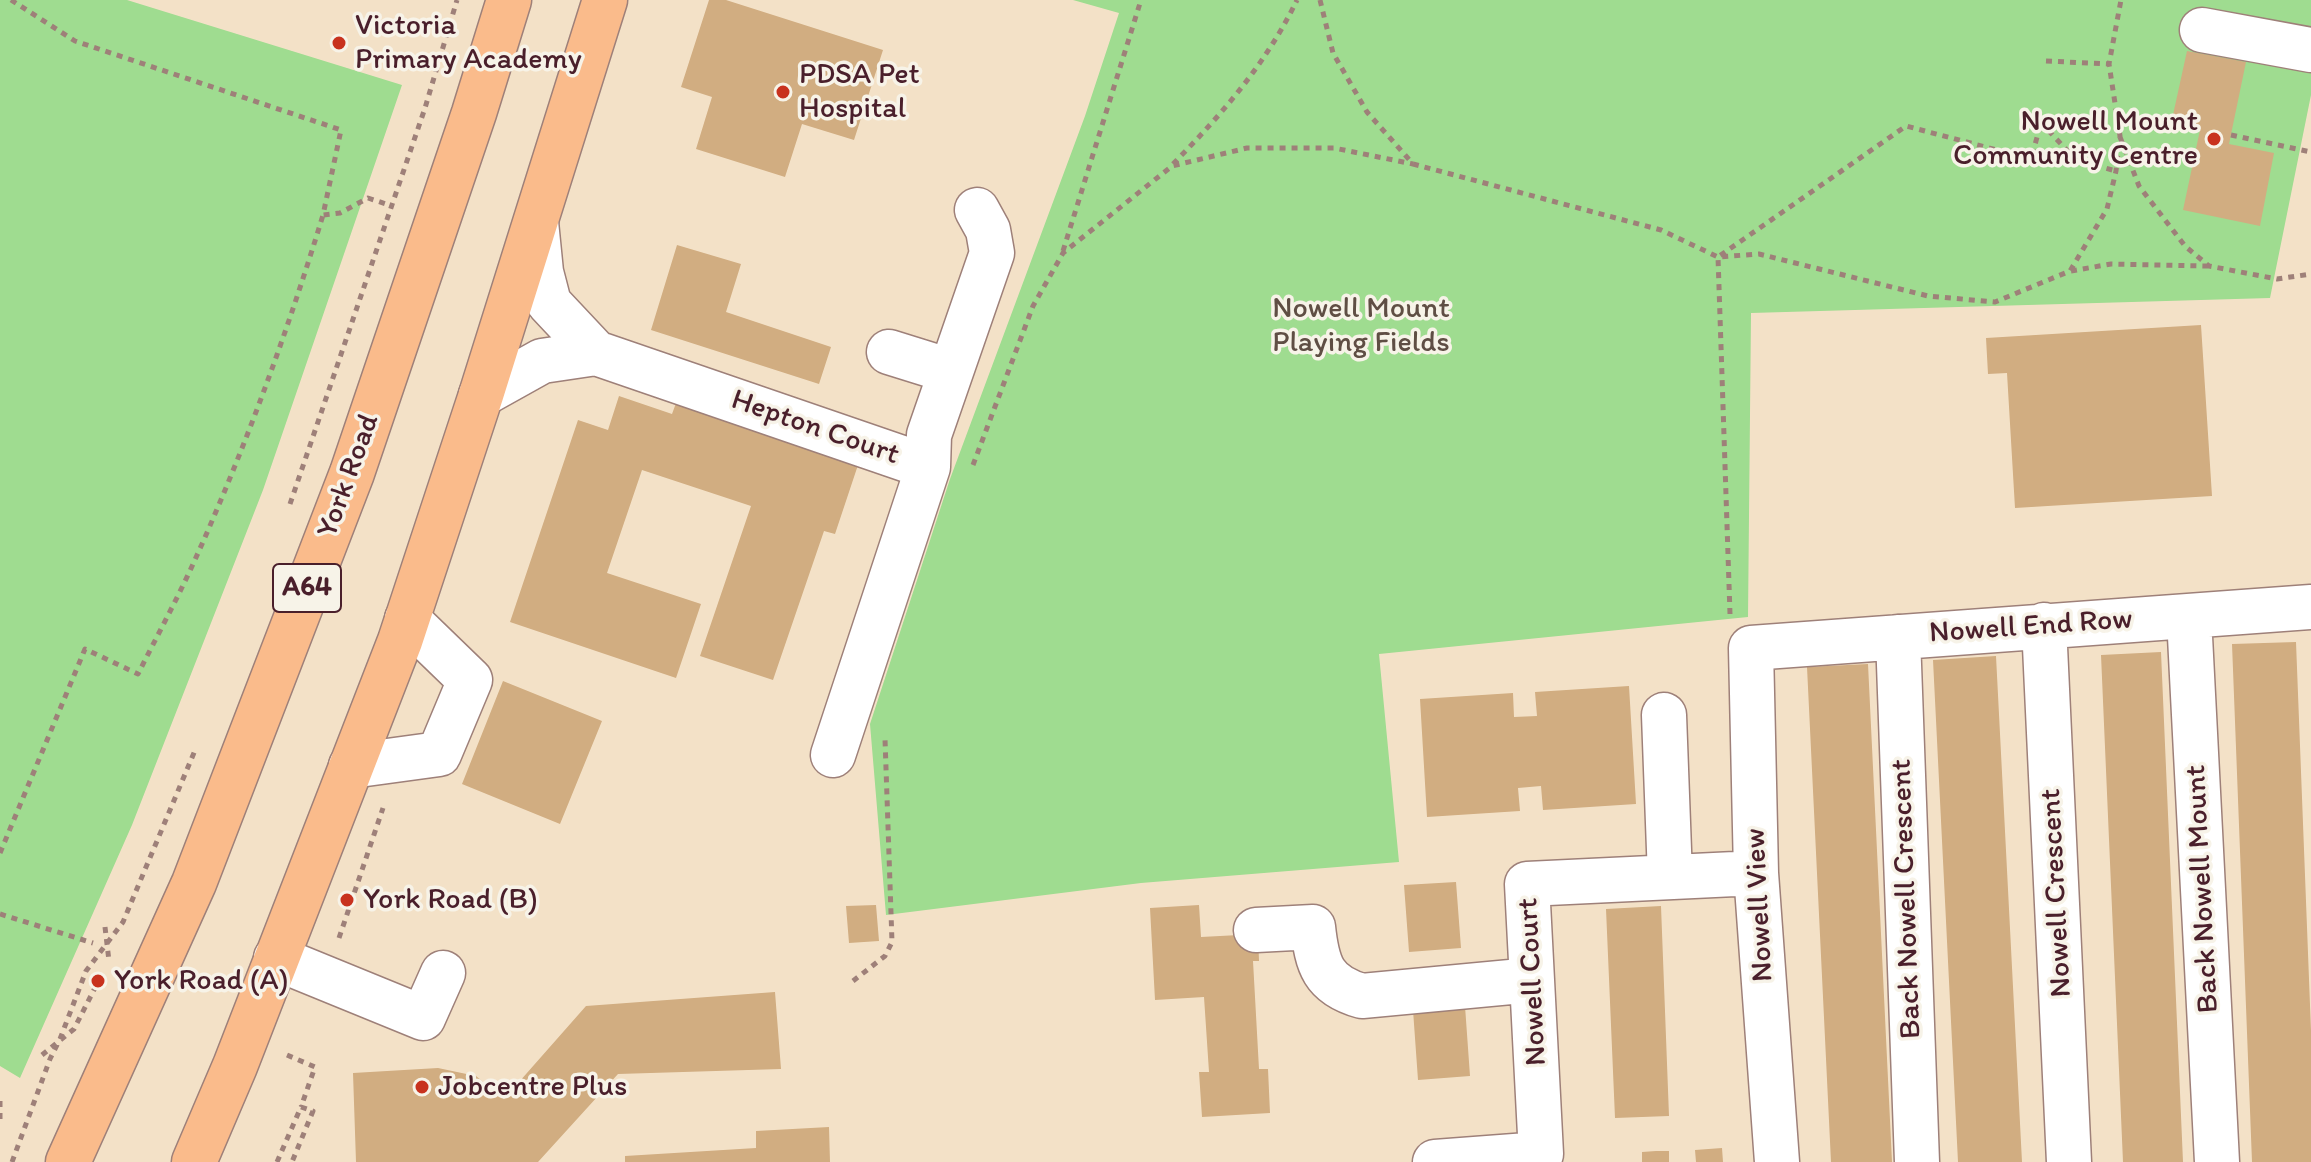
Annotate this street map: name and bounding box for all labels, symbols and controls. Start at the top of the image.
place label: Victoria Primary Academy [355,8,582,78]
marker: Victoria Primary Academy [330,34,348,52]
place label: PDSA Pet Hospital [799,57,920,128]
marker: PDSA Pet Hospital [774,83,792,101]
place label: Nowell Mount Community Centre [1953,104,2198,174]
marker: Nowell Mount Community Centre [2205,130,2223,148]
park label: Nowell Mount Playing Fields [1272,291,1450,362]
street label: Hepton Court [726,382,904,474]
street label: York Road [310,409,388,543]
road number: A64 [273,564,341,612]
street label: Nowell End Row [1928,602,2134,652]
street label: Back Nowell Crescent [1884,758,1930,1040]
street label: Back Nowell Mount [2179,764,2227,1014]
street label: Nowell Crescent [2034,788,2080,998]
street label: Nowell View [1738,827,1782,983]
place label: York Road (B) [363,882,538,918]
marker: York Road (B) [338,891,356,909]
street label: Nowell Court [1511,897,1555,1067]
place label: York Road (A) [114,963,289,999]
marker: York Road (A) [89,972,107,990]
place label: Jobcentre Plus [438,1069,627,1105]
marker: Jobcentre Plus [413,1078,431,1096]

